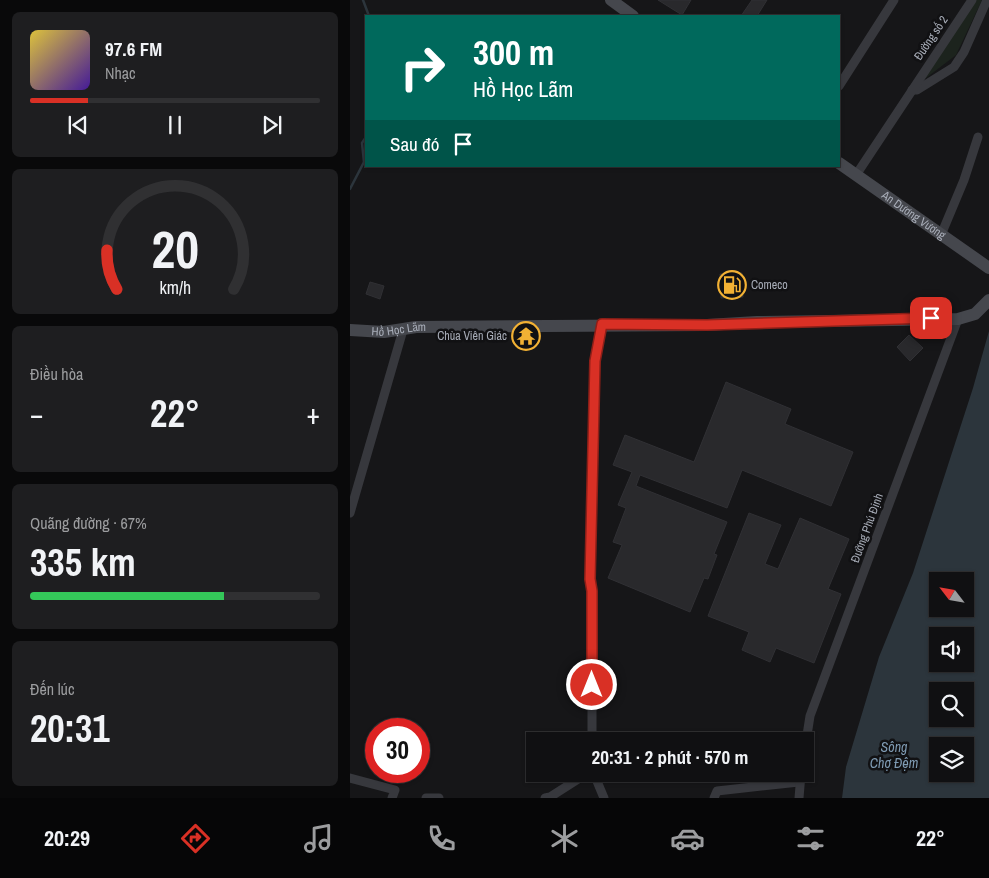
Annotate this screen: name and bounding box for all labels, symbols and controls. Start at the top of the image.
street label: Đường số 2 [910,13,952,63]
text: 300 m [473,29,554,76]
icon: right [390,35,455,100]
text: 97.6 FM [105,36,162,62]
text: Nhạc [105,62,136,84]
text: Hồ Học Lãm [473,74,573,104]
icon: previous [64,111,92,139]
icon: pause [161,111,189,139]
icon: next [258,111,286,139]
icon: arrive [449,130,477,158]
text: Sau đó [390,131,439,157]
street label: An Dương Vương [878,187,949,243]
text: 20 [151,214,199,284]
fuel station icon: Comeco [717,270,747,300]
text: km/h [159,276,191,300]
place label: Comeco [751,277,788,293]
pin [910,297,952,339]
icon: arrive [917,304,945,332]
street label: Hồ Học Lãm [371,319,426,340]
temple icon: Chùa Viên Giác [511,321,541,351]
place label: Chùa Viên Giác [437,328,507,344]
text: Điều hòa [30,363,83,385]
text: 22° [150,388,200,439]
text: − [30,395,43,433]
text: + [307,395,320,433]
street label: Đường Phú Định [847,491,887,565]
text: Quãng đường · 67% [30,512,147,534]
text: 335 km [30,537,136,588]
north arrow [929,572,974,618]
map controls [929,572,974,782]
button: sound [929,627,974,672]
position arrow [565,658,617,710]
text: Đến lúc [30,678,74,700]
button: search [929,682,974,727]
text: 20:31 [30,703,110,754]
speed limit sign: 30 [365,718,430,783]
button: layers [929,737,974,782]
water label: Sông Chợ Đệm [870,738,918,772]
text: 20:31 · 2 phút · 570 m [592,744,748,770]
icon: directions [178,821,213,856]
icon: music [301,821,336,856]
icon: phone [424,821,459,856]
icon: climate [547,821,582,856]
icon: car [670,821,705,856]
icon: filters [793,821,828,856]
text: 20:29 [44,823,90,853]
text: 22° [916,823,945,853]

